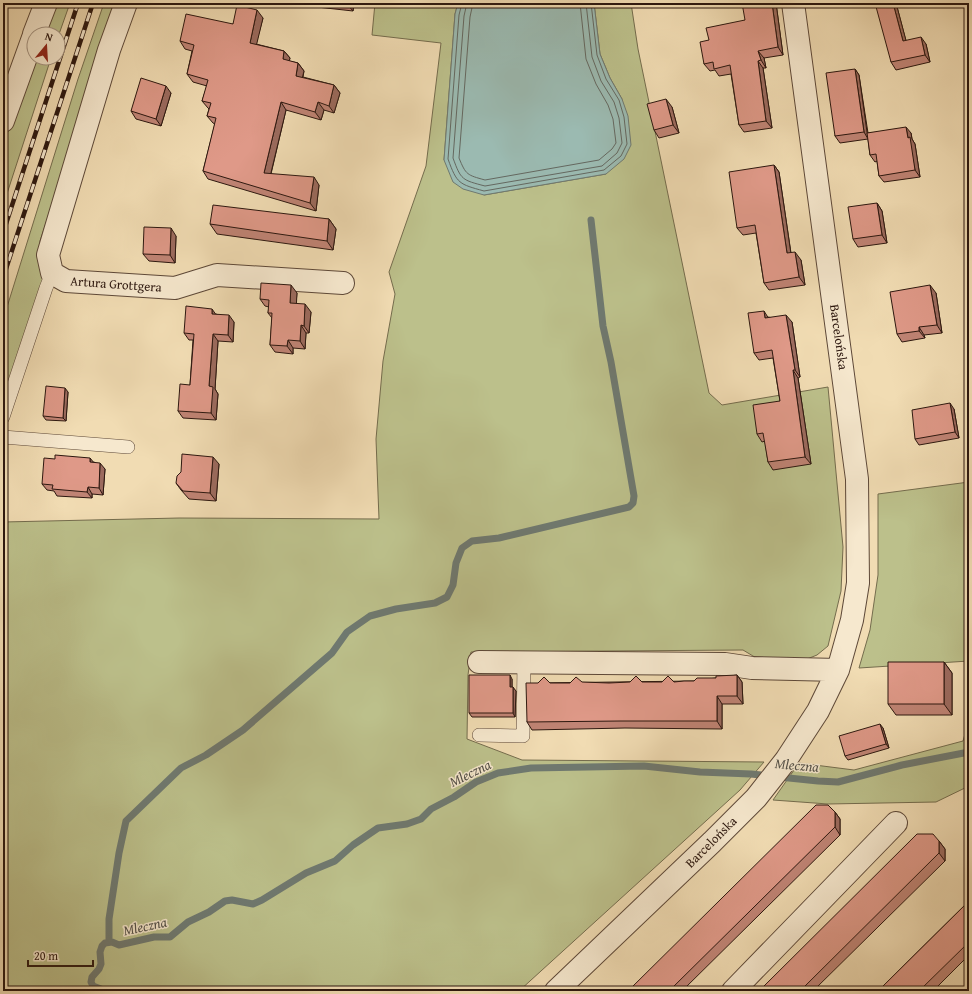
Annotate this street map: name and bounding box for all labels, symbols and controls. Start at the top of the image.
north arrow [26,26,66,66]
text: N [43,28,56,45]
street label: Artura Grottgera [70,271,163,297]
street label: Barcelońska [825,303,853,372]
water label: Mleczna [774,753,820,777]
water label: Mleczna [446,754,495,792]
street label: Barcelońska [681,811,742,872]
water label: Mleczna [121,912,169,940]
scale bar [28,942,93,968]
text: 20 m [34,947,58,964]

